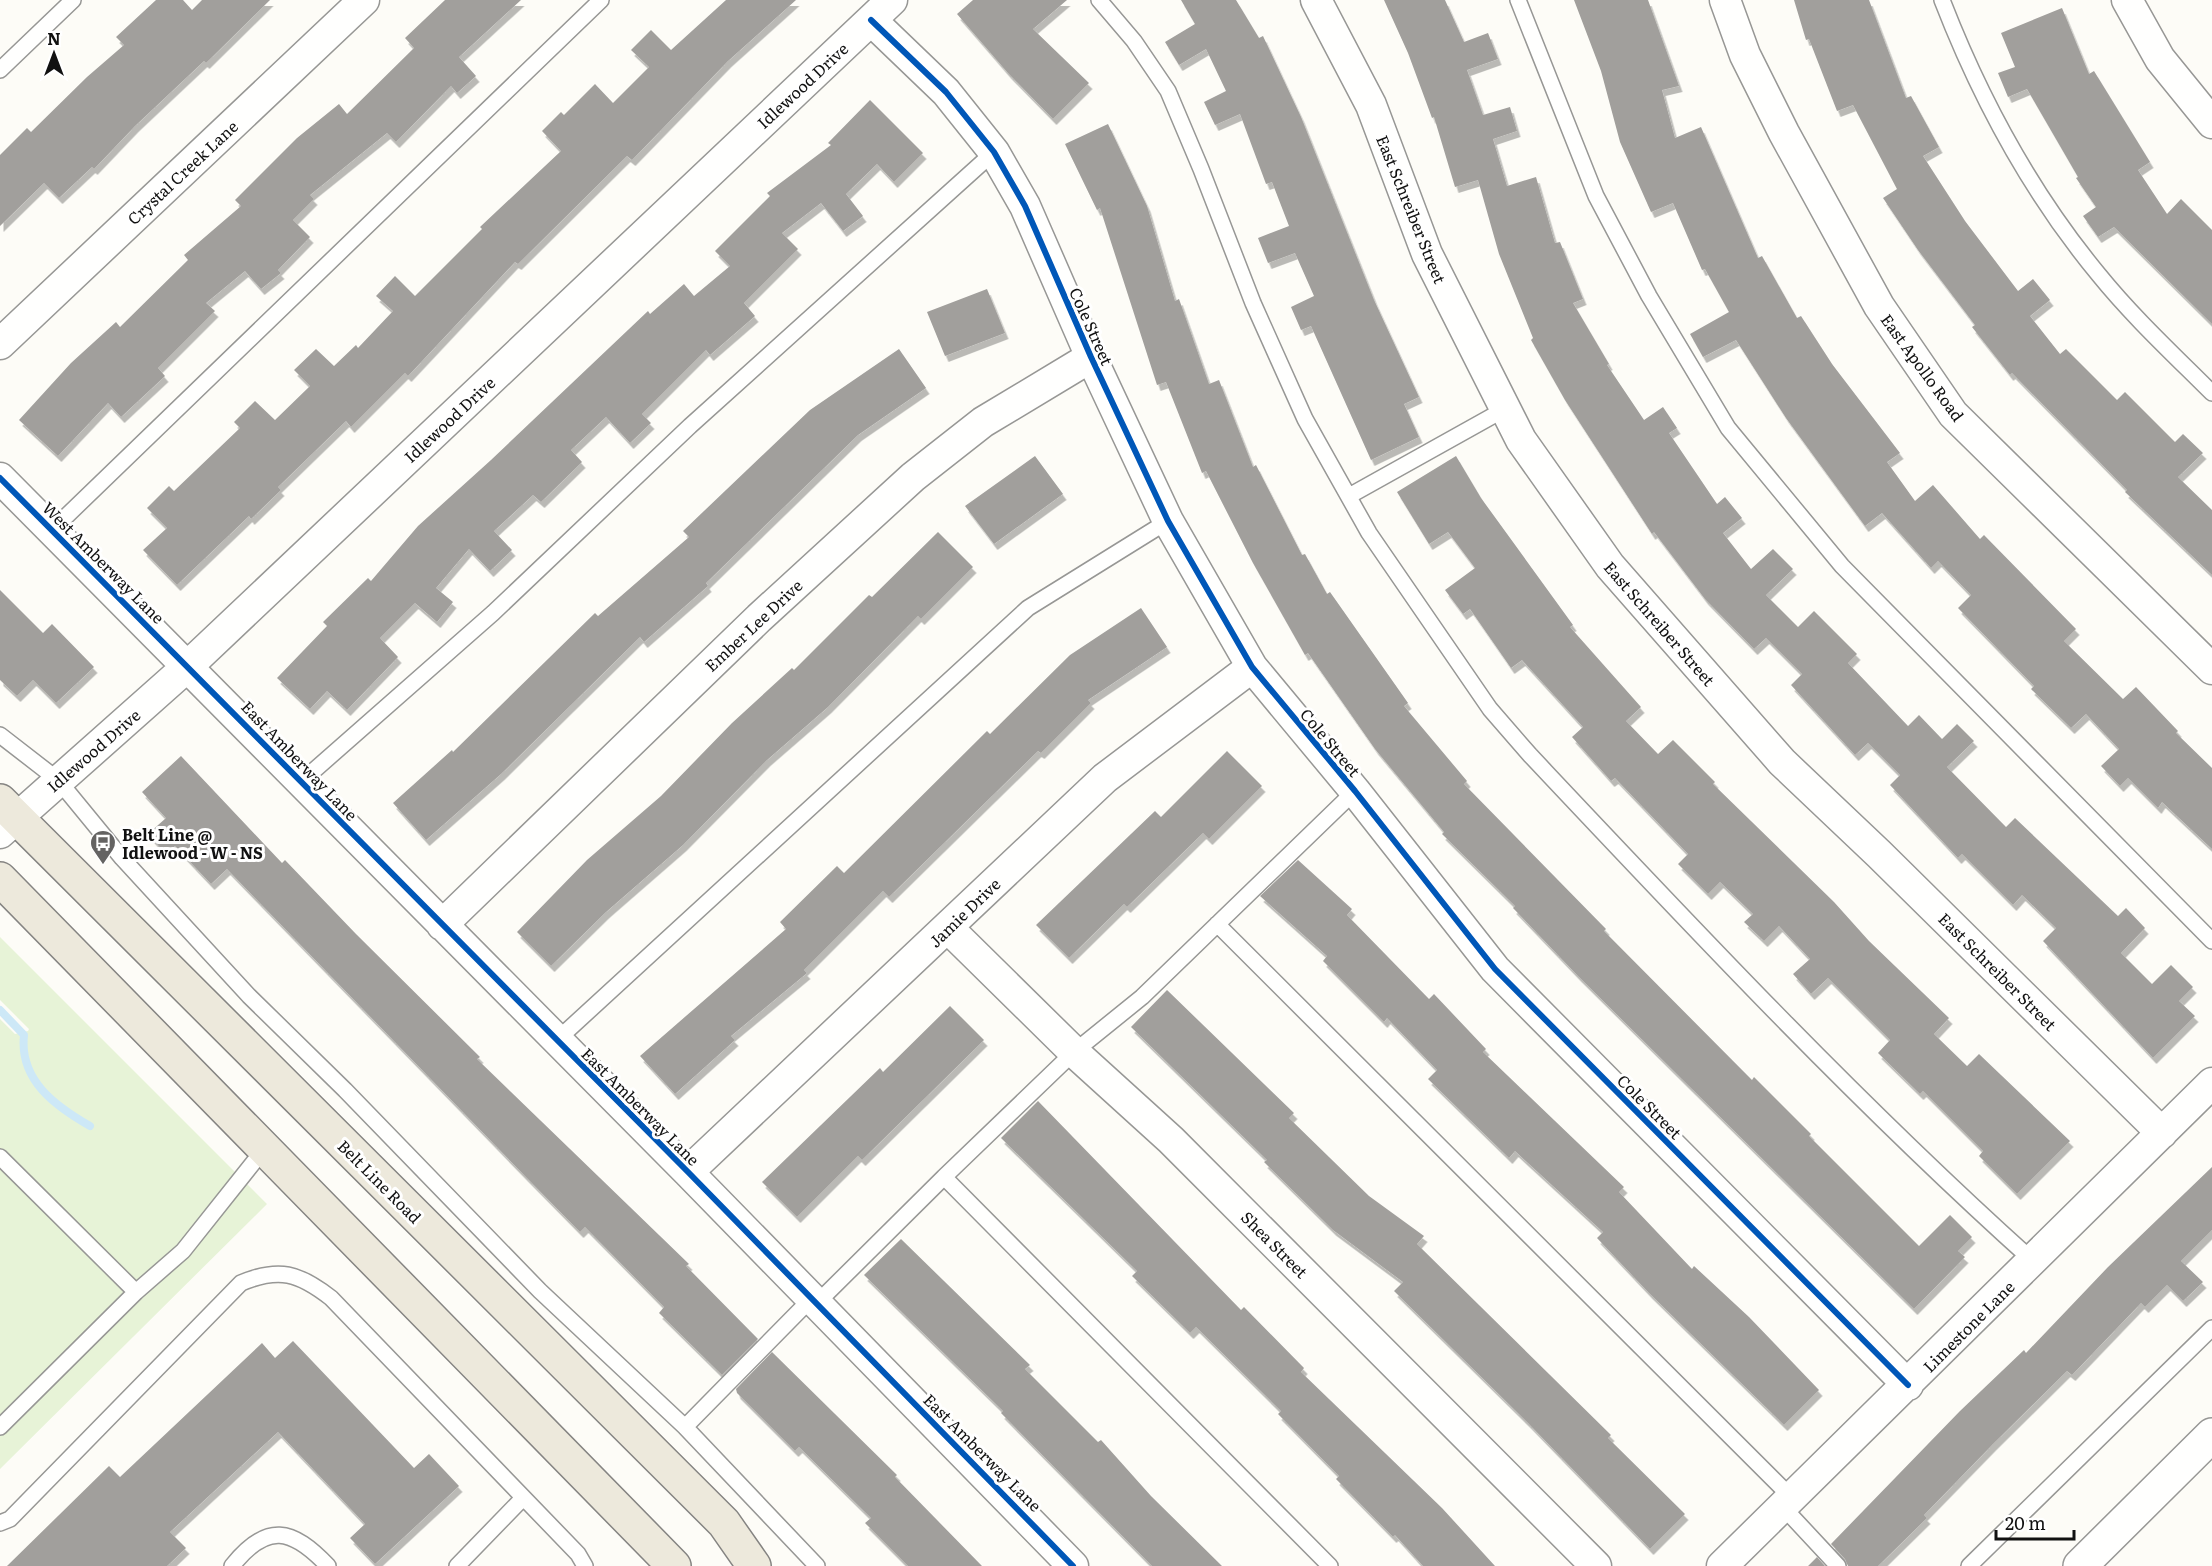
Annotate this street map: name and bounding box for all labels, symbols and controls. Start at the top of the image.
north arrow [24,24,84,84]
text: N [47,26,61,50]
street label: Idlewood Drive [751,36,853,134]
street label: Crystal Creek Lane [121,114,243,230]
street label: East Schreiber Street [1371,131,1453,287]
street label: Cole Street [1064,283,1120,369]
street label: East Apollo Road [1876,308,1970,426]
street label: Idlewood Drive [398,370,500,468]
street label: West Amberway Lane [38,496,170,628]
street label: East Schreiber Street [1599,555,1721,691]
street label: Ember Lee Drive [699,573,807,677]
street label: East Amberway Lane [236,695,364,825]
street label: Idlewood Drive [41,703,145,797]
street label: Cole Street [1295,703,1367,782]
place label: Belt Line @ Idlewood - W - NS [122,822,263,864]
bus stop icon: Belt Line @ Idlewood - W - NS [88,828,118,866]
street label: Jamie Drive [923,872,1005,952]
street label: East Schreiber Street [1934,907,2063,1036]
street label: East Amberway Lane [576,1041,706,1171]
street label: Cole Street [1612,1068,1688,1144]
street label: Belt Line Road [333,1134,427,1228]
street label: Shea Street [1236,1205,1314,1283]
street label: Limestone Lane [1917,1275,2019,1377]
street label: East Amberway Lane [918,1387,1048,1517]
scale bar [1996,1503,2074,1541]
text: 20 m [2005,1509,2046,1536]

